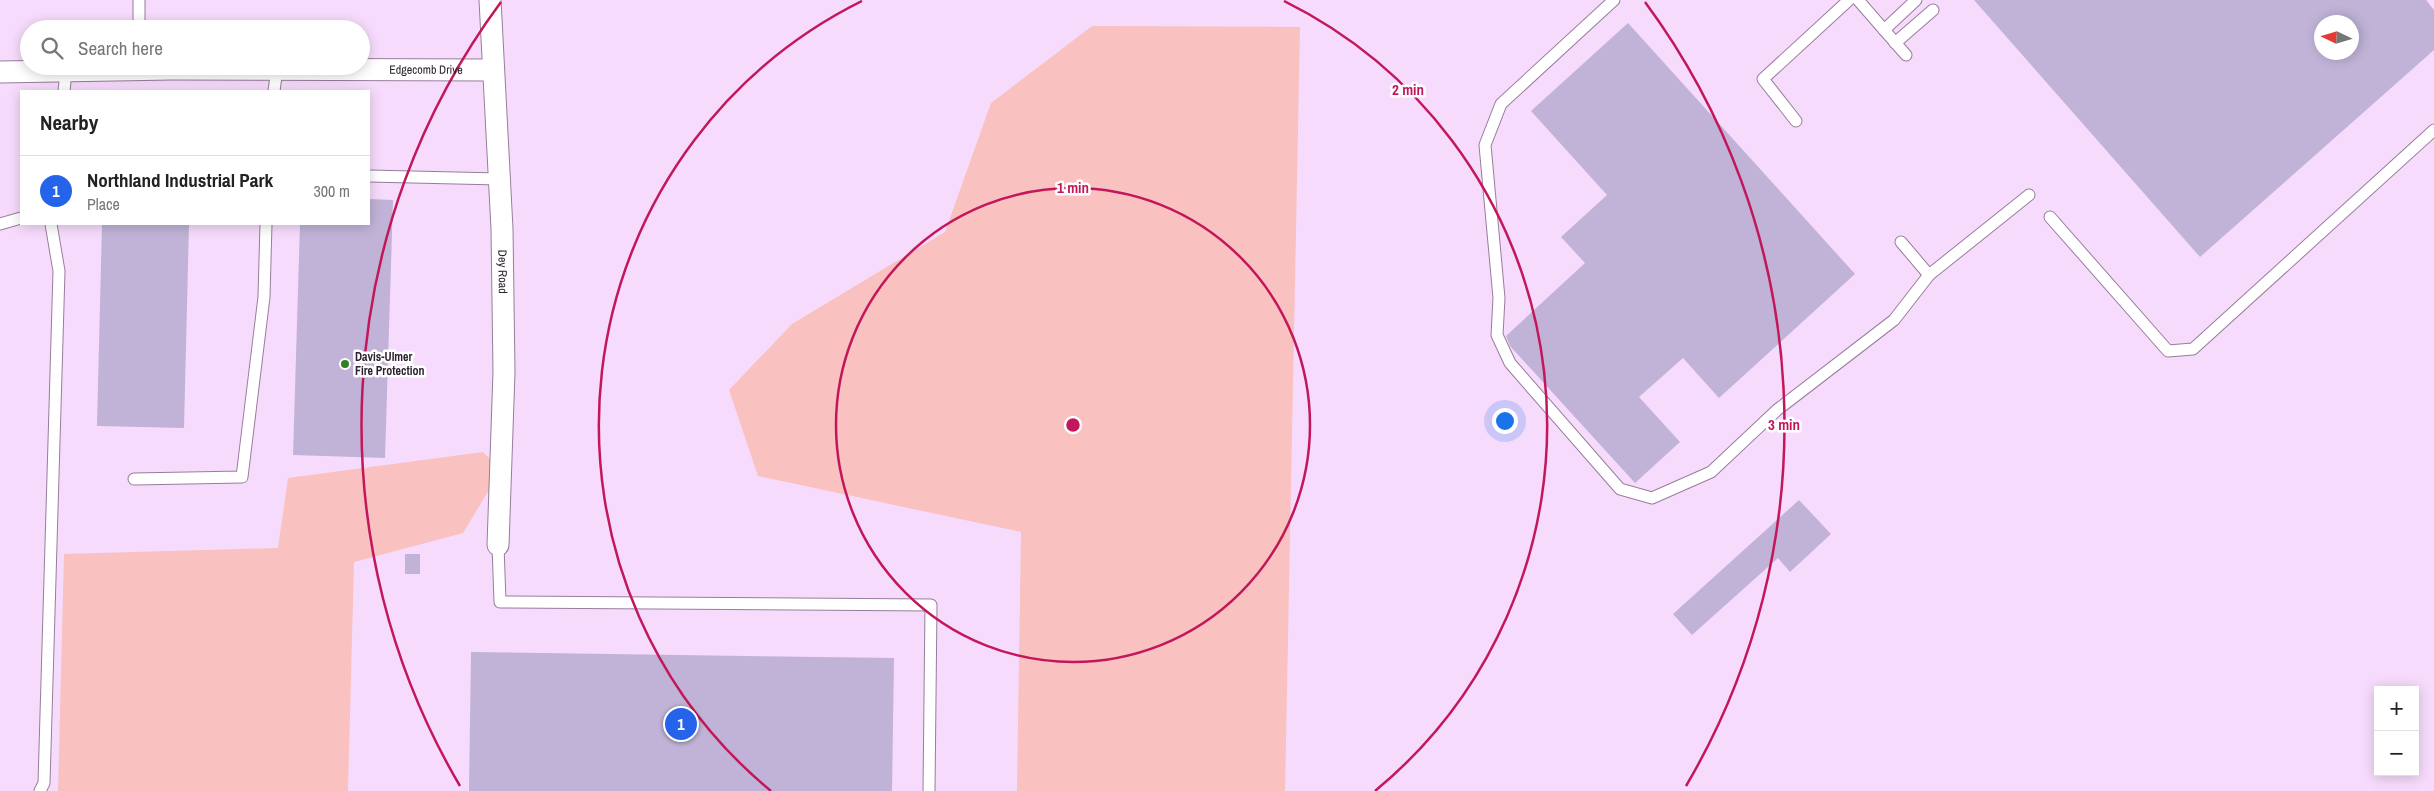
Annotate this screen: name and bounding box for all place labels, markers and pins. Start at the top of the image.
place label: Davis-Ulmer Fire Protection [355,349,424,379]
marker: Davis-Ulmer Fire Protection [339,358,351,370]
centre of rings [1064,416,1082,434]
pin: 1 [665,705,697,743]

